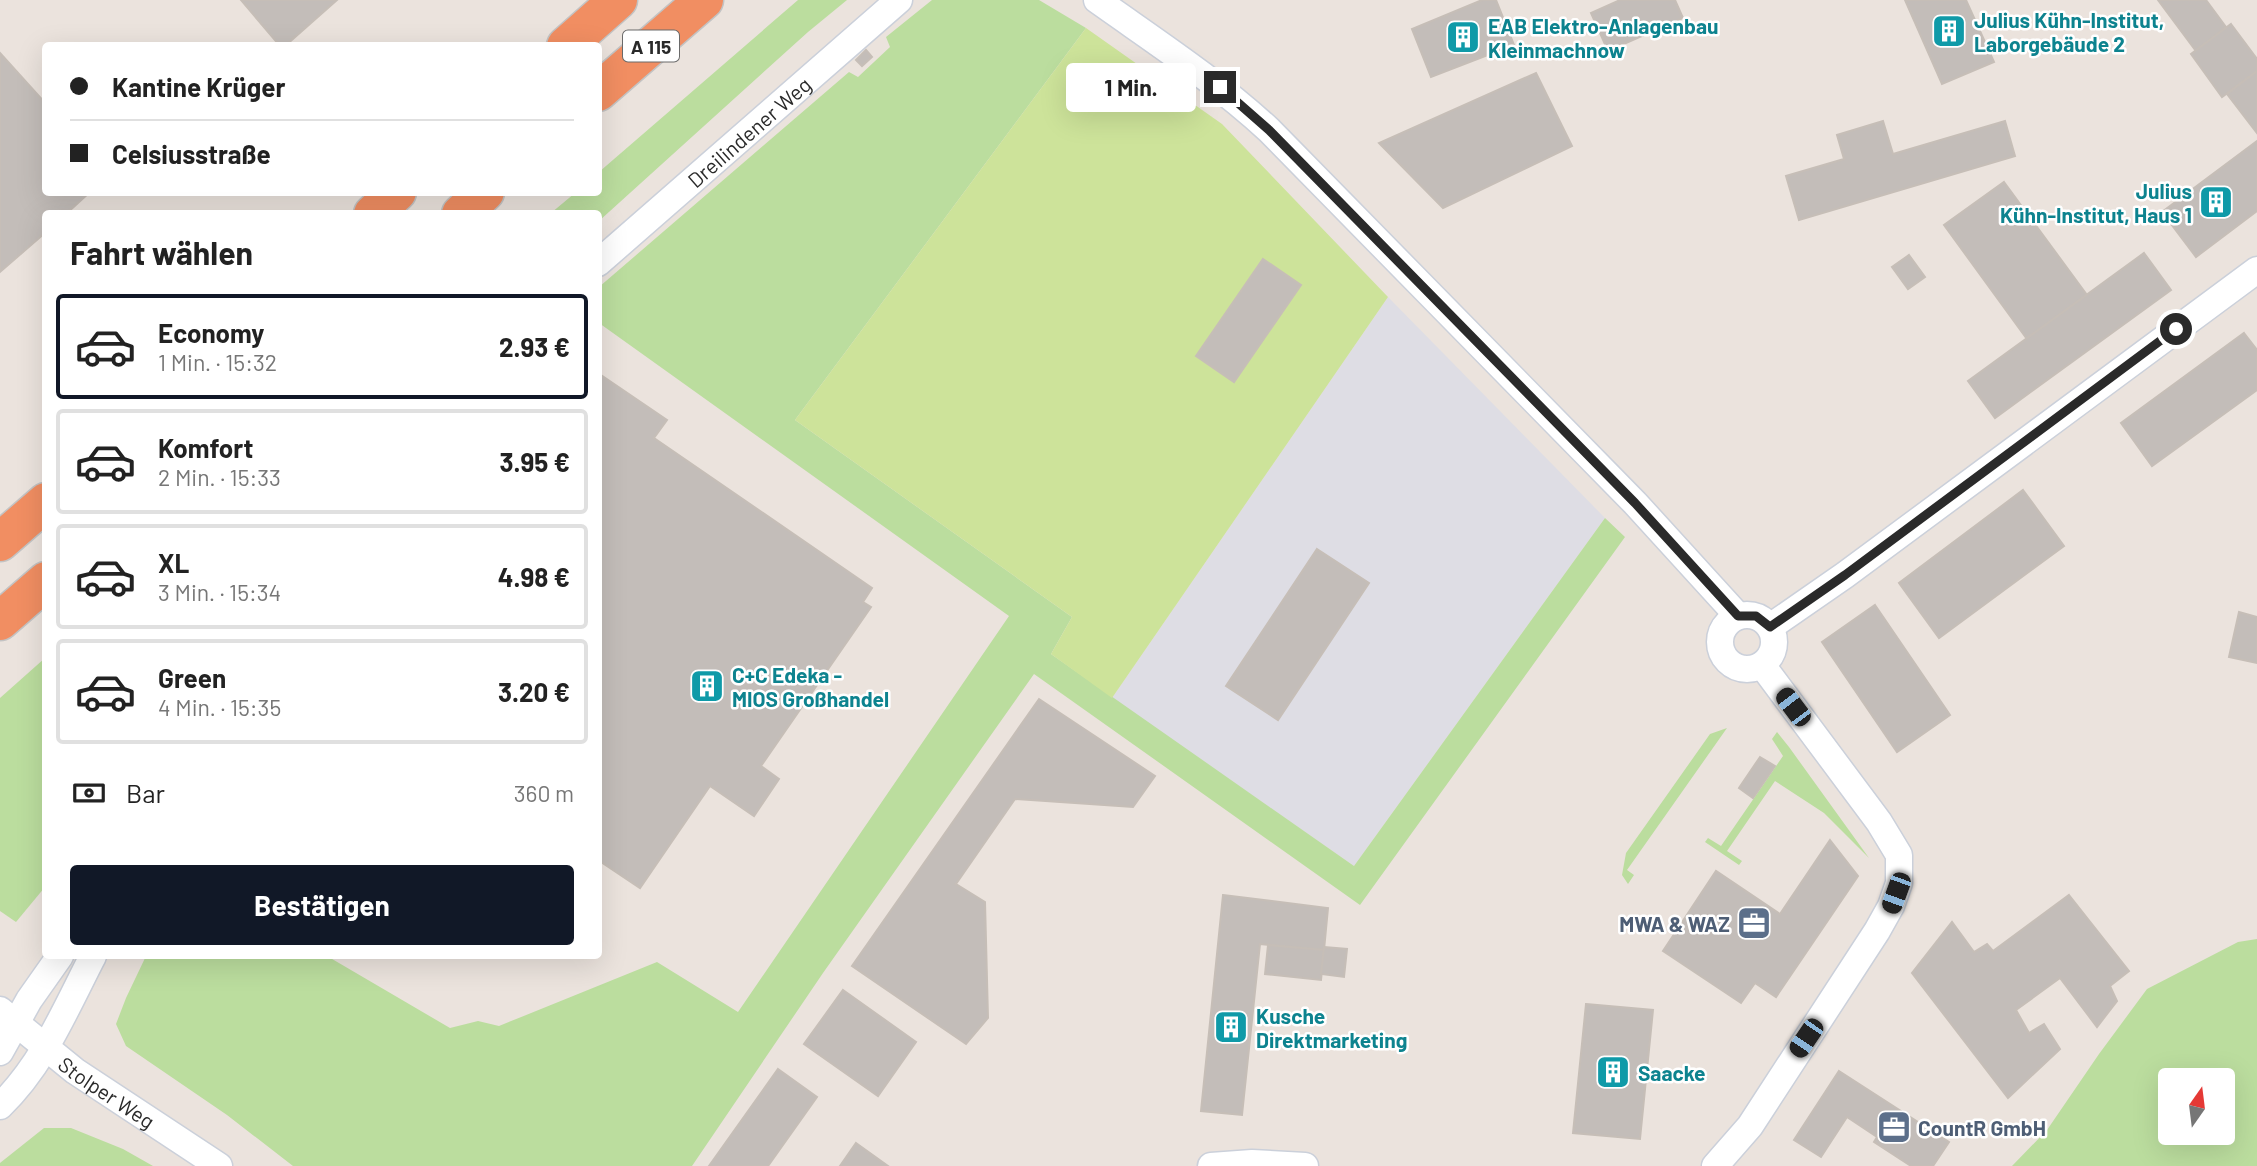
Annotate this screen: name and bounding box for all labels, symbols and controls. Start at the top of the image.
place label: Julius Kühn-Institut, Laborgebäude 2 [1974,7,2164,56]
building icon: Julius Kühn-Institut, Laborgebäude 2 [1930,12,1968,50]
place label: EAB Elektro-Anlagenbau Kleinmachnow [1488,13,1718,62]
building icon: EAB Elektro-Anlagenbau Kleinmachnow [1444,18,1482,56]
road number: A 115 [623,30,679,61]
callout: 1 Min. [1066,62,1196,112]
text: Kantine Krüger [112,71,285,102]
street label: Dreilindener Weg [682,71,815,192]
route end [1204,71,1236,103]
text: 1 Min. [1104,73,1158,101]
text: Celsiusstraße [112,138,271,169]
place label: Julius Kühn-Institut, Haus 1 [2000,178,2192,227]
building icon: Julius Kühn-Institut, Haus 1 [2197,183,2235,221]
text: Fahrt wählen [70,233,253,271]
route start [2160,313,2192,345]
icon: car [74,315,137,378]
text: Economy [158,317,264,348]
text: 2.93 € [499,331,570,362]
text: 1 Min. · 15:32 [158,348,277,376]
icon: car [74,430,137,493]
text: Komfort [158,432,253,463]
text: 3.95 € [499,446,570,477]
text: 2 Min. · 15:33 [158,463,281,491]
icon: car [74,545,137,608]
text: XL [158,547,189,578]
text: 4.98 € [498,561,570,592]
text: 3 Min. · 15:34 [158,578,281,606]
icon: car [74,660,137,723]
text: Green [158,662,226,693]
place label: C+C Edeka - MIOS Großhandel [732,662,889,711]
building icon: C+C Edeka - MIOS Großhandel [688,667,726,705]
text: 3.20 € [498,676,570,707]
car [1772,684,1815,730]
text: 4 Min. · 15:35 [158,693,281,721]
icon: cash [70,774,108,812]
text: Bar [126,777,165,808]
text: 360 m [514,779,574,807]
button: Bestätigen [70,865,574,945]
car [1879,870,1914,916]
office icon: MWA & WAZ [1735,904,1773,942]
place label: MWA & WAZ [1619,911,1730,936]
place label: Kusche Direktmarketing [1256,1003,1407,1052]
building icon: Kusche Direktmarketing [1212,1008,1250,1046]
car [1786,1015,1827,1061]
street label: Stolper Weg [54,1051,160,1133]
building icon: Saacke [1594,1053,1632,1091]
place label: Saacke [1638,1060,1706,1085]
north arrow [2158,1068,2235,1144]
map controls [2158,1068,2235,1145]
office icon: CountR GmbH [1875,1108,1913,1146]
place label: CountR GmbH [1918,1115,2046,1140]

